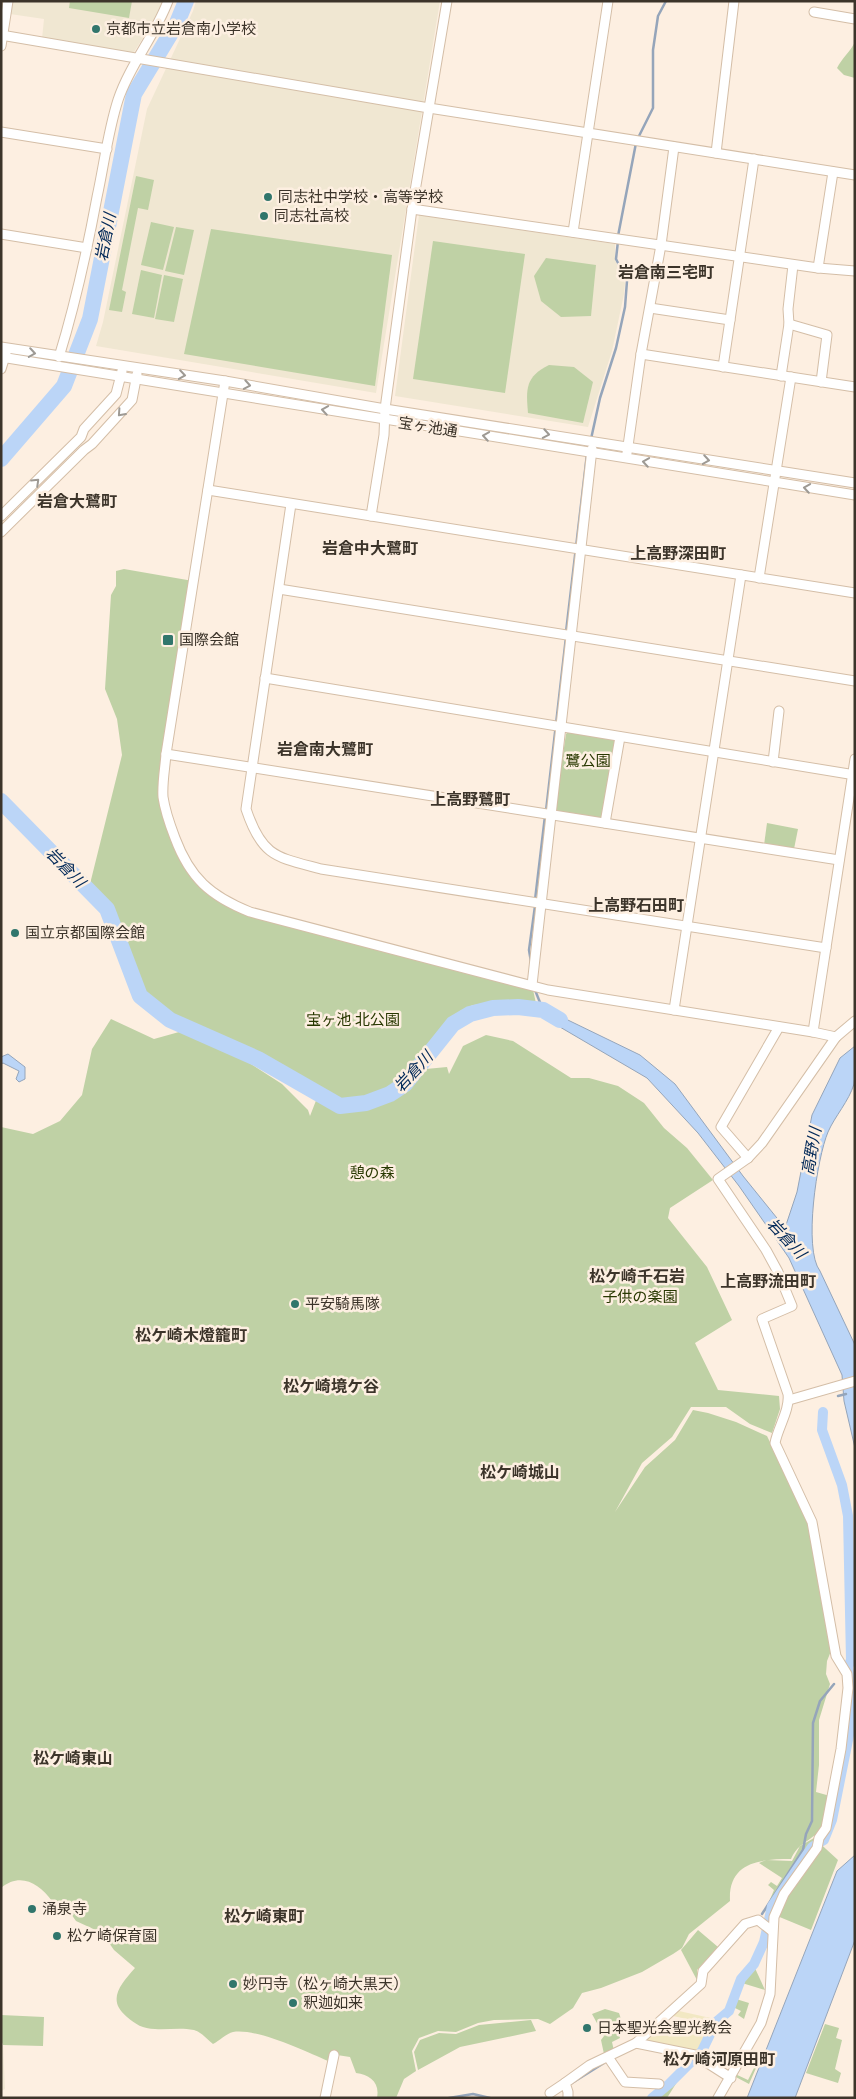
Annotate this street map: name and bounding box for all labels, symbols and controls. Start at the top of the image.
place label: 京都市立岩倉南小学校 [106,20,256,38]
marker: 京都市立岩倉南小学校 [90,23,102,35]
place label: 同志社中学校・高等学校 [278,188,443,206]
marker: 同志社中学校・高等学校 [262,191,274,203]
place label: 同志社高校 [274,207,349,225]
water label: 岩倉川 [92,210,120,262]
marker: 同志社高校 [258,210,270,222]
district label: 岩倉南三宅町 [618,263,714,282]
one-way arrow [28,347,37,357]
one-way arrow [178,369,186,380]
one-way arrow [243,380,252,390]
one-way arrow [321,406,330,416]
one-way arrow [118,407,127,416]
street label: 宝ヶ池通 [397,413,459,441]
one-way arrow [542,428,550,439]
one-way arrow [481,432,490,442]
one-way arrow [703,454,711,465]
one-way arrow [642,458,650,468]
one-way arrow [30,479,39,488]
one-way arrow [802,483,811,493]
district label: 岩倉大鷺町 [37,492,117,511]
district label: 岩倉中大鷺町 [322,539,418,558]
district label: 上高野深田町 [630,544,726,563]
place label: 国際会館 [179,631,239,649]
marker: 国際会館 [161,633,175,647]
district label: 岩倉南大鷺町 [277,740,373,759]
park label: 鷺公園 [565,752,611,770]
district label: 上高野鷺町 [430,790,510,809]
water label: 岩倉川 [42,843,91,893]
district label: 上高野石田町 [588,896,684,915]
place label: 国立京都国際会館 [25,924,145,942]
marker: 国立京都国際会館 [9,927,21,939]
park label: 宝ヶ池 北公園 [306,1011,400,1029]
water label: 岩倉川 [390,1046,438,1095]
water label: 高野川 [798,1124,825,1176]
park label: 憩の森 [349,1164,395,1182]
water label: 岩倉川 [763,1214,811,1264]
district label: 松ケ崎千石岩 [589,1267,685,1286]
district label: 上高野流田町 [720,1272,816,1291]
park label: 子供の楽園 [602,1288,678,1306]
place label: 平安騎馬隊 [305,1295,380,1313]
marker: 平安騎馬隊 [289,1298,301,1310]
district label: 松ケ崎木燈籠町 [135,1326,247,1345]
district label: 松ケ崎境ケ谷 [283,1377,379,1396]
district label: 松ケ崎城山 [480,1463,560,1482]
district label: 松ケ崎東山 [33,1749,113,1768]
place label: 涌泉寺 [42,1900,87,1918]
marker: 涌泉寺 [26,1903,38,1915]
district label: 松ケ崎東町 [224,1907,304,1926]
place label: 松ケ崎保育園 [67,1927,157,1945]
marker: 松ケ崎保育園 [51,1930,63,1942]
place label: 妙円寺（松ヶ崎大黒天） [243,1975,408,1993]
marker: 妙円寺（松ヶ崎大黒天） [227,1978,239,1990]
place label: 釈迦如来 [303,1994,363,2012]
marker: 釈迦如来 [287,1997,299,2009]
place label: 日本聖光会聖光教会 [597,2019,732,2037]
marker: 日本聖光会聖光教会 [581,2022,593,2034]
district label: 松ケ崎河原田町 [663,2050,775,2069]

